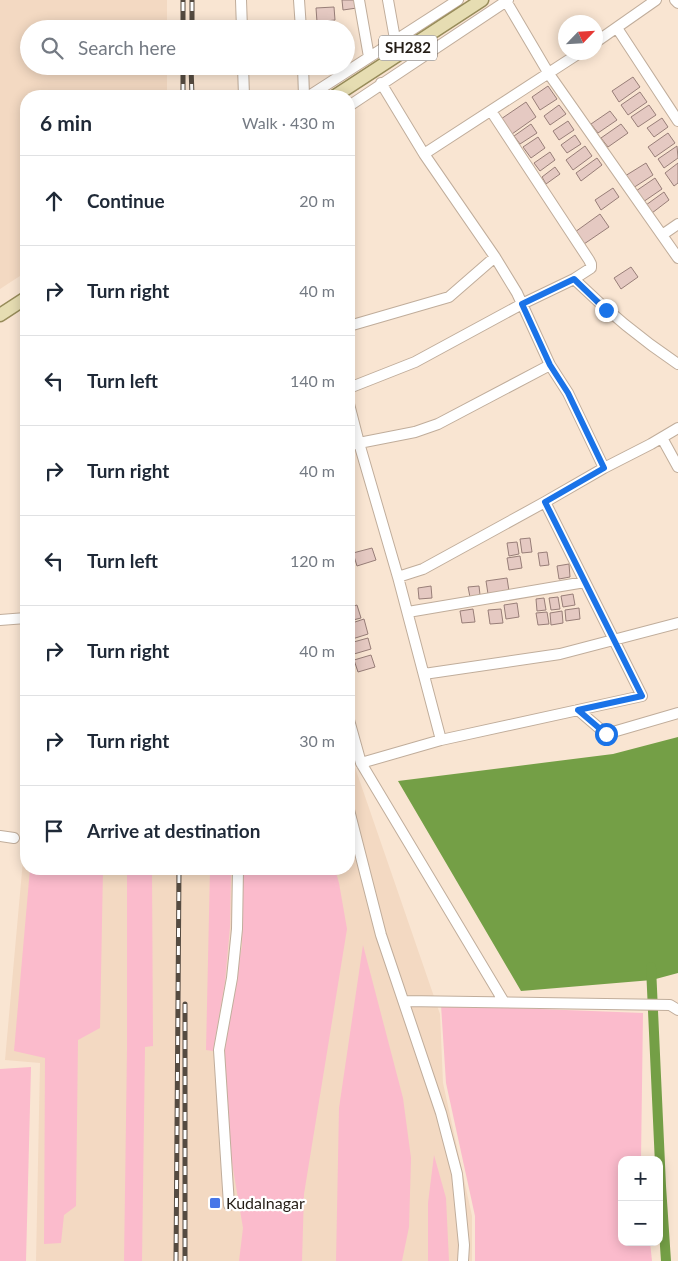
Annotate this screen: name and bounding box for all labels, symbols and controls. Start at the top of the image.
north arrow [558,15,603,60]
search box [20,20,355,75]
icon: search [38,34,66,62]
text: Search here [78,36,176,59]
road number: SH282 [379,36,437,60]
text: 6 min [40,110,92,135]
text: Walk · 430 m [242,113,335,132]
icon: ahead [40,187,68,215]
text: Continue [87,189,165,212]
text: 20 m [299,191,335,210]
icon: right [40,277,68,305]
text: Turn right [87,279,169,302]
text: 40 m [299,281,335,300]
route end [595,299,618,322]
icon: left [40,367,68,395]
text: Turn left [87,369,158,392]
text: 140 m [290,371,335,390]
icon: right [40,457,68,485]
text: Turn right [87,459,169,482]
text: 40 m [299,461,335,480]
icon: left [40,547,68,575]
text: Turn left [87,549,158,572]
text: 120 m [290,551,335,570]
icon: right [40,637,68,665]
text: Turn right [87,639,169,662]
text: 40 m [299,641,335,660]
route start [595,723,618,746]
icon: right [40,727,68,755]
text: Turn right [87,729,169,752]
text: 30 m [299,731,335,750]
icon: arrive [40,817,68,845]
text: Arrive at destination [87,819,260,842]
map controls [618,1156,663,1246]
button: + [618,1156,663,1201]
place label: Kudalnagar [226,1193,305,1212]
marker: Kudalnagar [208,1196,222,1210]
button: − [618,1201,663,1246]

